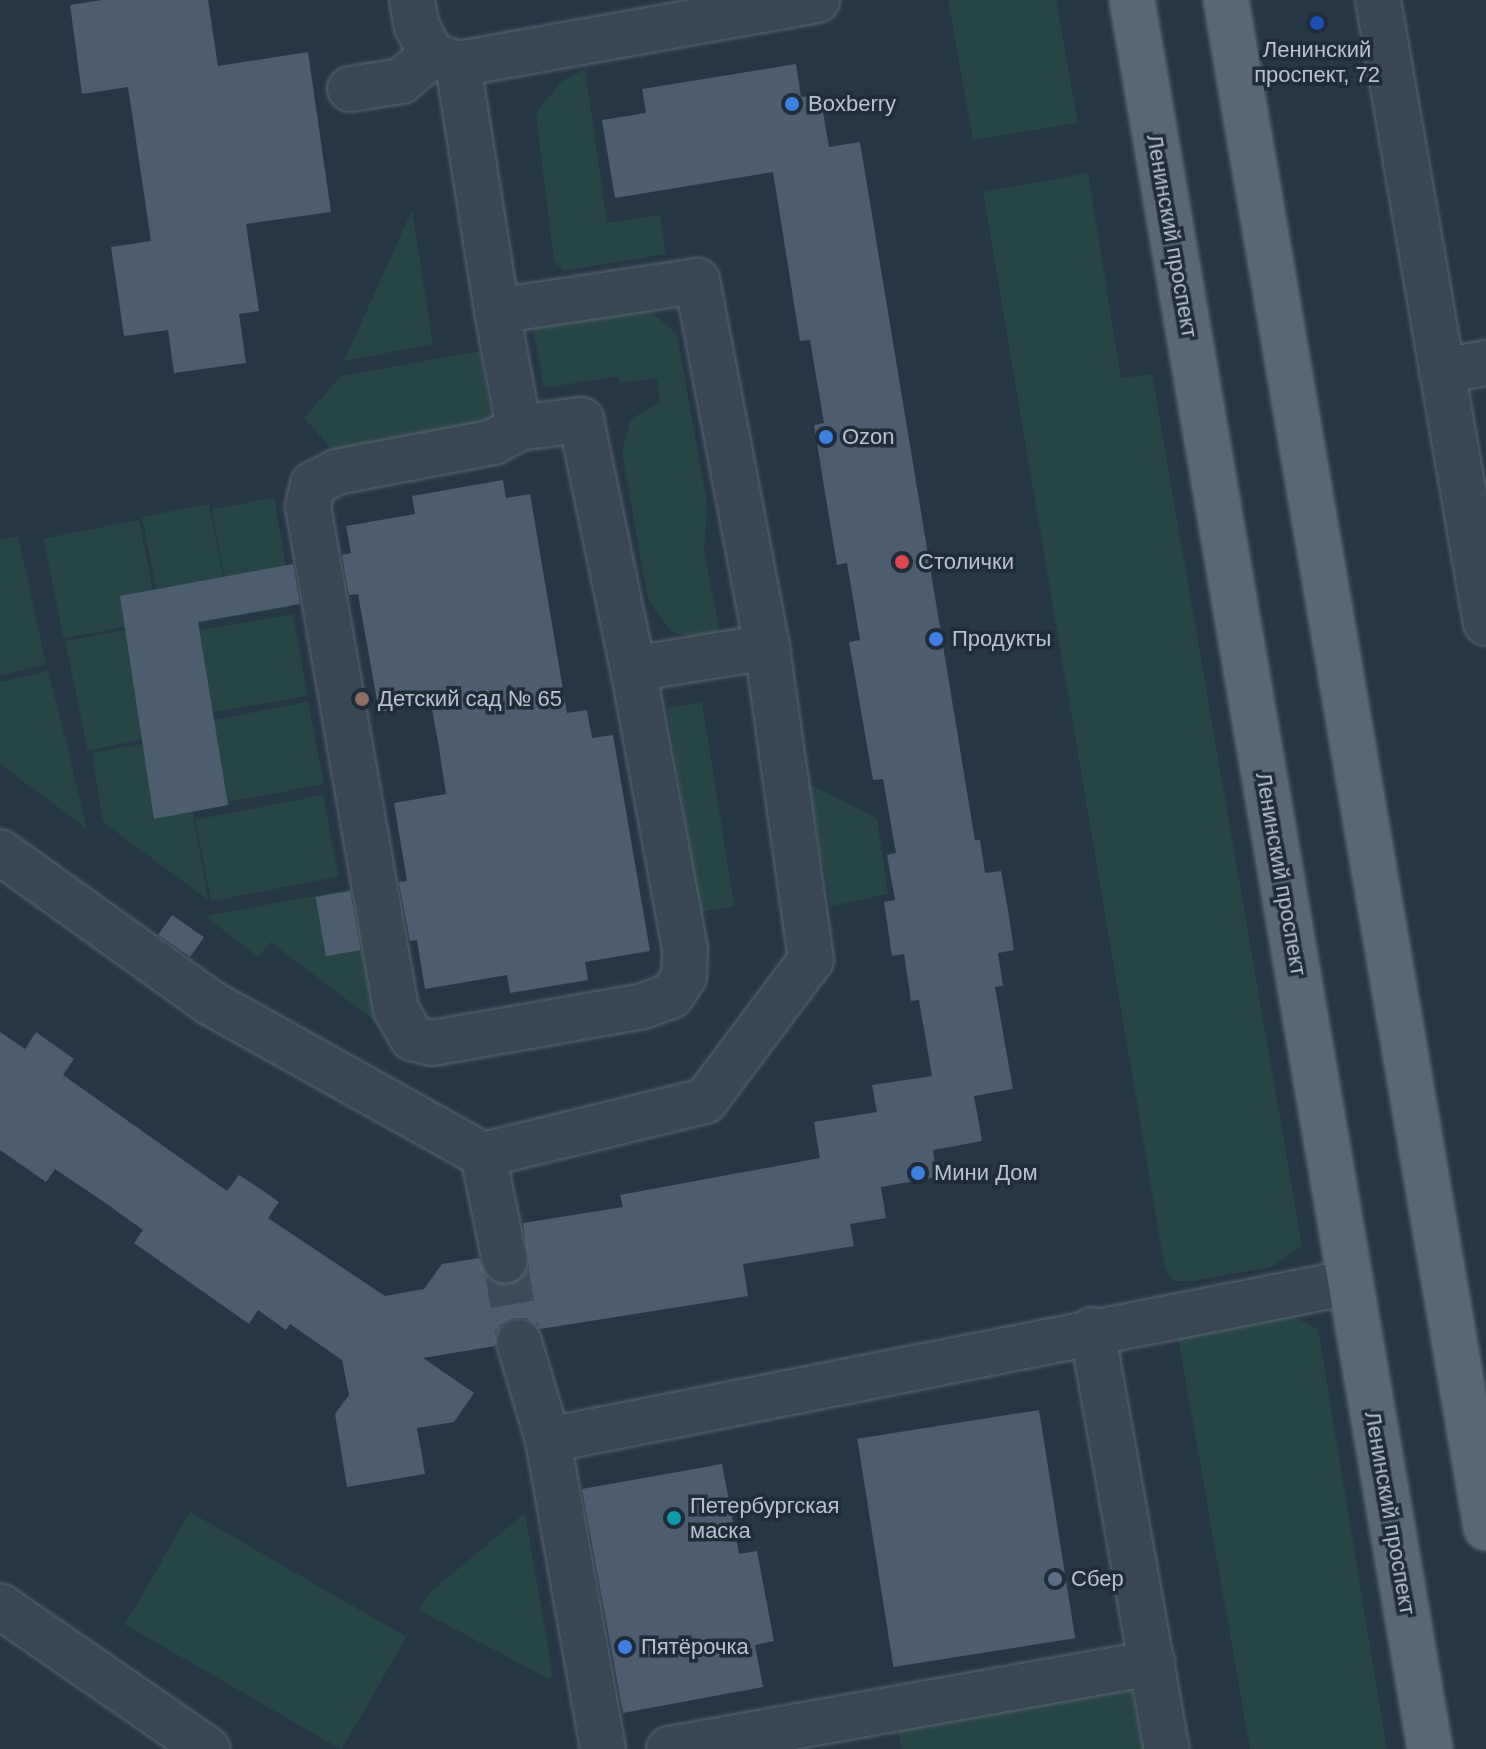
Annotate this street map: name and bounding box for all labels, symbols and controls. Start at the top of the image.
marker: Ленинский проспект, 72 [1308,14,1326,32]
place label: Ленинский проспект, 72 [1254,36,1380,88]
place label: Boxberry [808,91,896,117]
marker: Boxberry [783,95,801,113]
street label: Ленинский проспект [1141,132,1203,340]
place label: Ozon [842,424,895,450]
marker: Ozon [817,428,835,446]
place label: Столички [918,549,1014,575]
marker: Столички [893,553,911,571]
place label: Продукты [952,626,1051,652]
marker: Продукты [927,630,945,648]
place label: Детский сад № 65 [378,686,562,712]
marker: Детский сад № 65 [353,690,371,708]
street label: Ленинский проспект [1250,770,1312,978]
place label: Мини Дом [934,1160,1038,1186]
marker: Мини Дом [909,1164,927,1182]
street label: Ленинский проспект [1359,1409,1421,1617]
place label: Петербургская маска [690,1492,840,1544]
marker: Петербургская маска [665,1509,683,1527]
place label: Сбер [1071,1566,1124,1592]
marker: Сбер [1046,1570,1064,1588]
place label: Пятёрочка [641,1634,749,1660]
marker: Пятёрочка [616,1638,634,1656]

